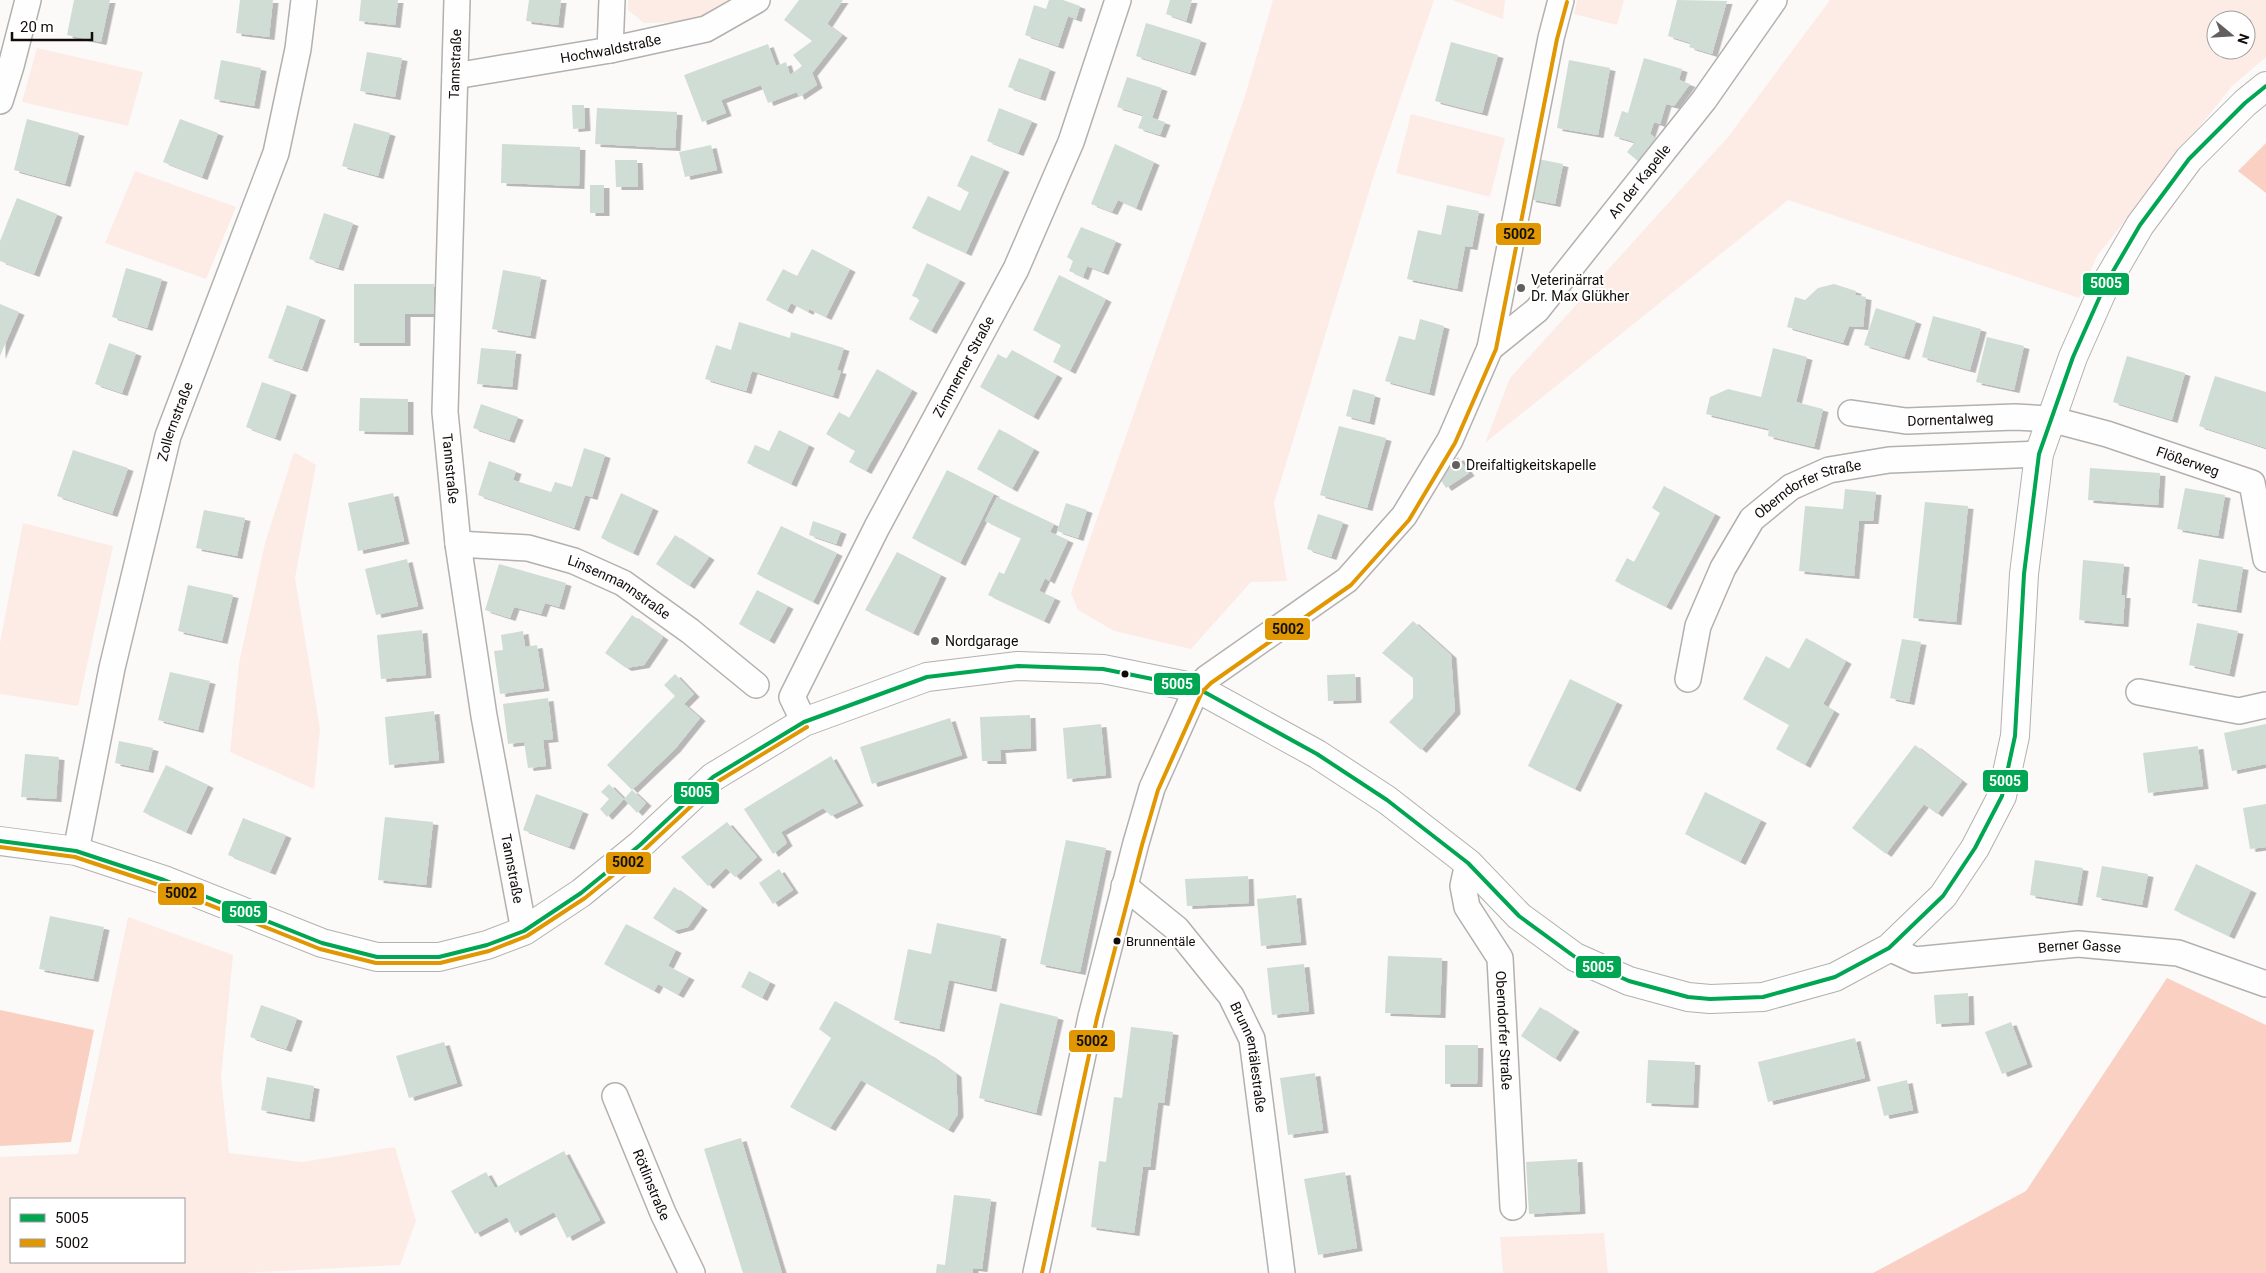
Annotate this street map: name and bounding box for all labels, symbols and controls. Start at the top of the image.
scale bar [12,10,92,42]
north arrow [2206,10,2256,60]
text: 20 m [20,18,54,36]
street label: Tannstraße [446,29,464,99]
street label: Hochwaldstraße [559,31,662,66]
text: N [2234,32,2253,46]
street label: An der Kapelle [1605,141,1674,221]
line badge: 5002 [1495,222,1542,246]
text: 5002 [1503,226,1535,242]
place label: Veterinärrat Dr. Max Glükher [1531,272,1629,304]
line badge: 5005 [2082,272,2130,296]
text: 5005 [2090,275,2122,291]
marker: Veterinärrat Dr. Max Glükher [1515,282,1527,294]
street label: Zimmerner Straße [930,313,997,420]
street label: Zollernstraße [154,380,196,463]
street label: Dornentalweg [1907,410,1994,429]
street label: Tannstraße [439,433,462,504]
street label: Flößerweg [2154,443,2222,479]
place label: Dreifaltigkeitskapelle [1466,457,1596,473]
street label: Oberndorfer Straße [1751,457,1862,522]
marker: Dreifaltigkeitskapelle [1450,459,1462,471]
street label: Linsenmannstraße [566,552,674,622]
line badge: 5002 [1264,617,1311,641]
text: 5002 [1272,621,1304,637]
place label: Nordgarage [945,633,1018,649]
marker: Nordgarage [929,635,941,647]
unlabelled marker [1120,669,1130,679]
line badge: 5005 [1153,672,1201,696]
text: 5005 [1161,676,1193,692]
line badge: 5005 [1982,769,2029,793]
text: 5005 [1989,773,2021,789]
line badge: 5005 [673,781,720,805]
text: 5005 [680,784,712,800]
street label: Tannstraße [498,833,527,905]
line badge: 5002 [605,851,652,875]
text: 5002 [612,854,644,870]
line badge: 5002 [157,882,205,906]
text: 5002 [165,885,197,901]
line badge: 5005 [221,900,268,924]
text: 5005 [229,904,261,920]
place label: Brunnentäle [1126,934,1196,949]
marker: Brunnentäle [1112,936,1122,946]
street label: Berner Gasse [2037,936,2122,956]
line badge: 5005 [1575,955,1622,979]
text: 5005 [1582,959,1614,975]
street label: Oberndorfer Straße [1493,970,1515,1090]
street label: Brunnentälestraße [1227,999,1269,1114]
line badge: 5002 [1068,1029,1116,1053]
text: 5002 [1076,1033,1108,1049]
street label: Rötlinstraße [630,1147,673,1223]
legend [10,1198,185,1263]
text: 5005 [55,1209,89,1227]
text: 5002 [55,1234,89,1252]

